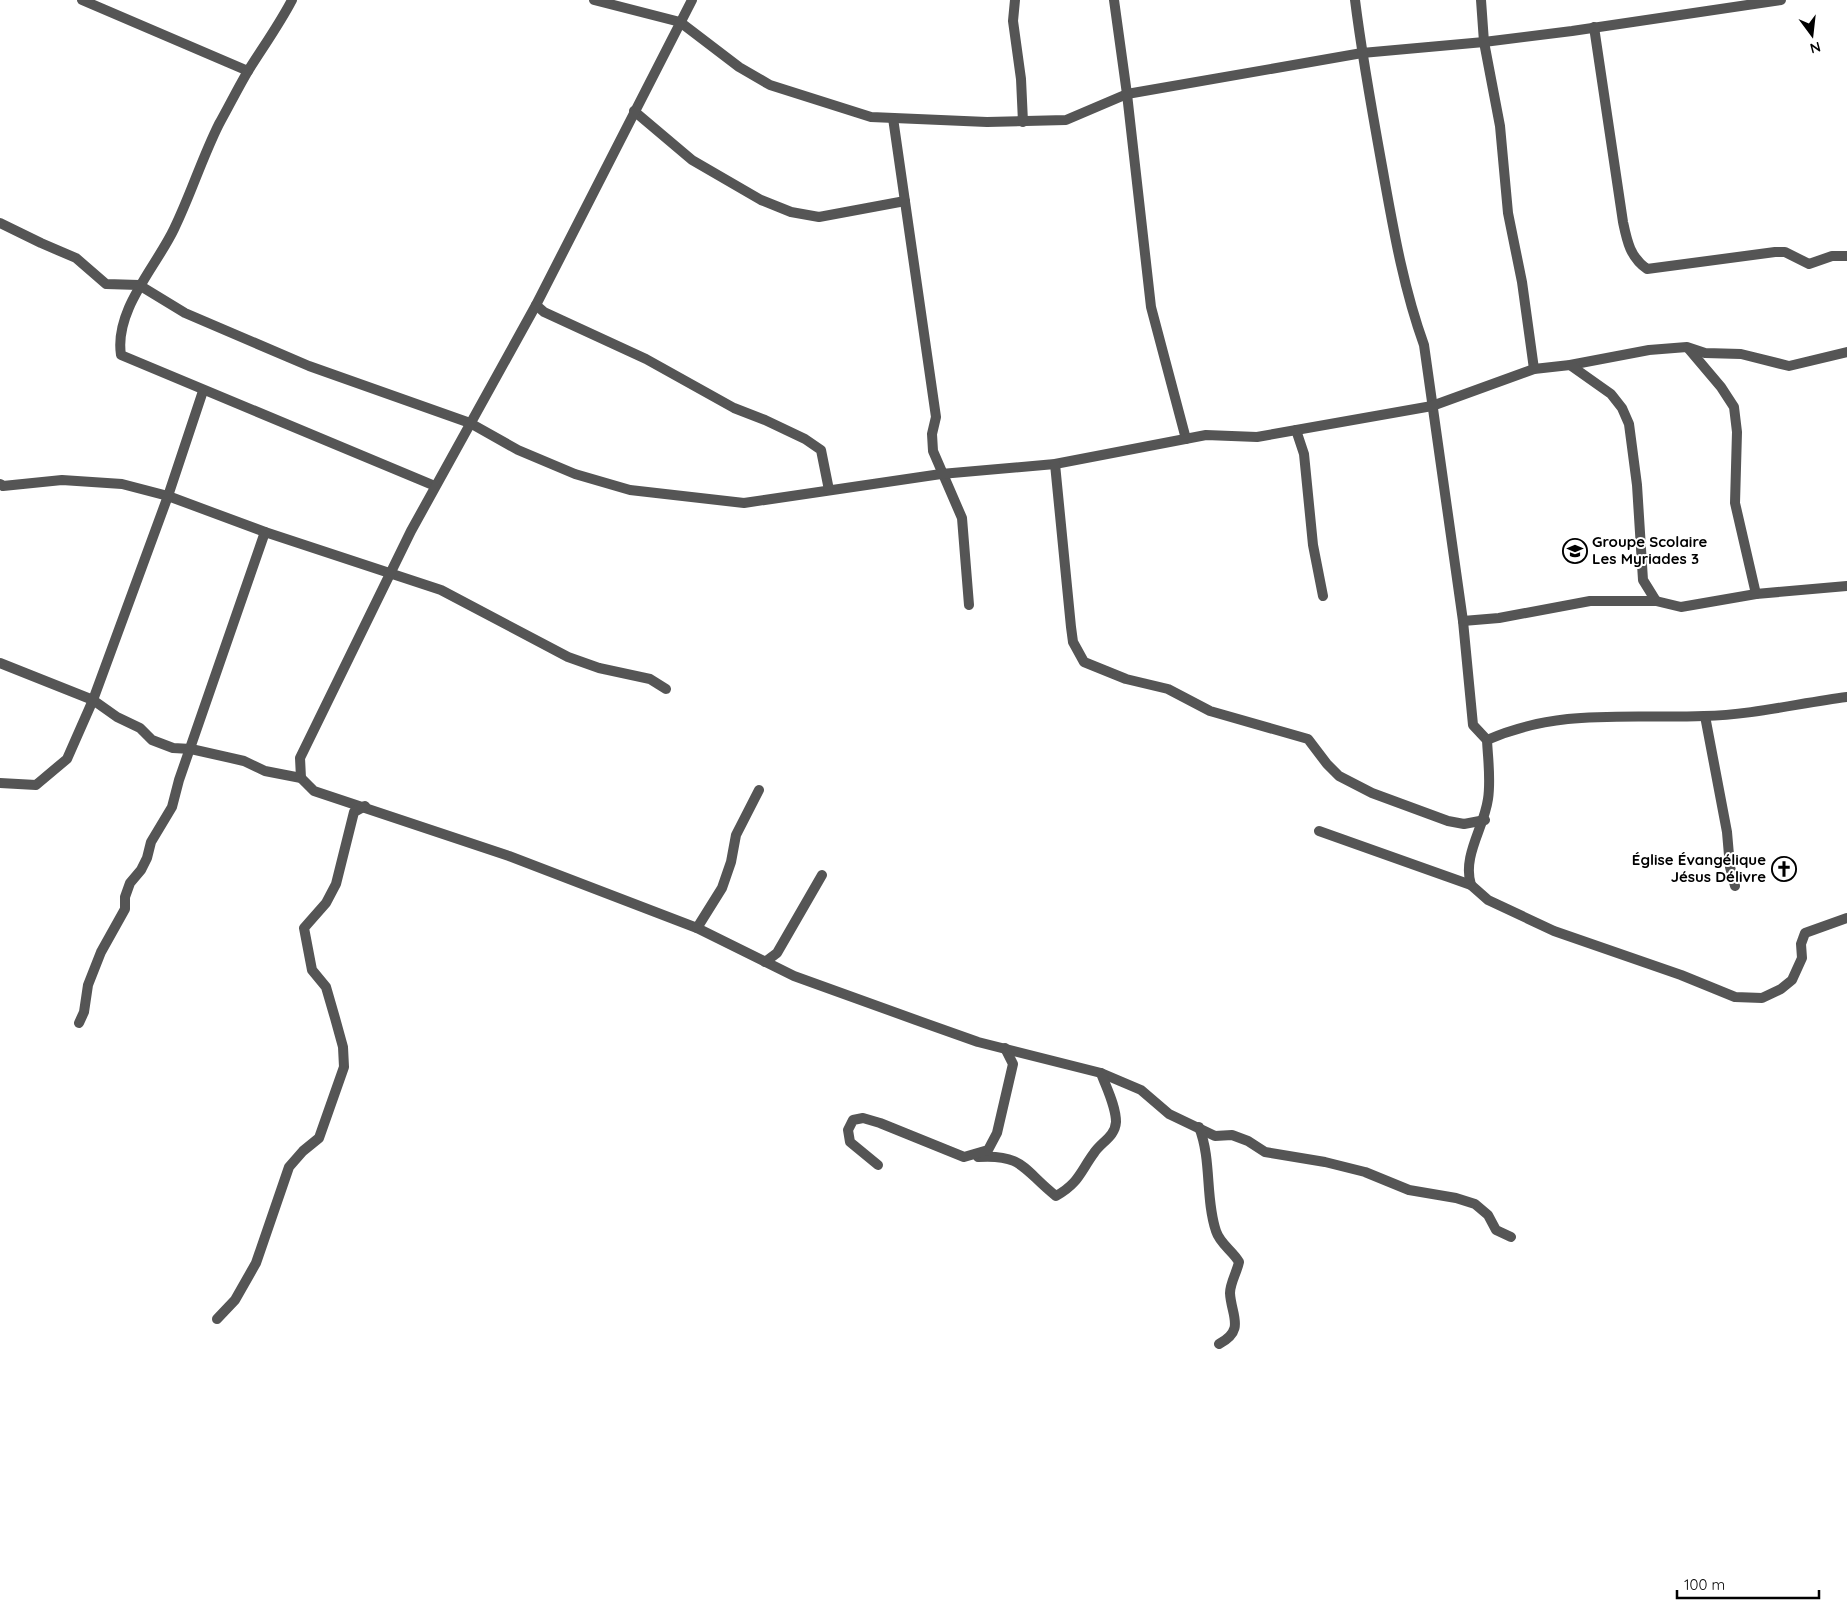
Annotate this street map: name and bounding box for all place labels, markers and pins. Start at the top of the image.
place label: Groupe Scolaire Les Myriades 3 [1592,532,1708,568]
school or university icon: Groupe Scolaire Les Myriades 3 [1562,538,1588,564]
place label: Église Évangélique Jésus Délivre [1632,850,1766,886]
church icon: Église Évangélique Jésus Délivre [1771,856,1797,882]

